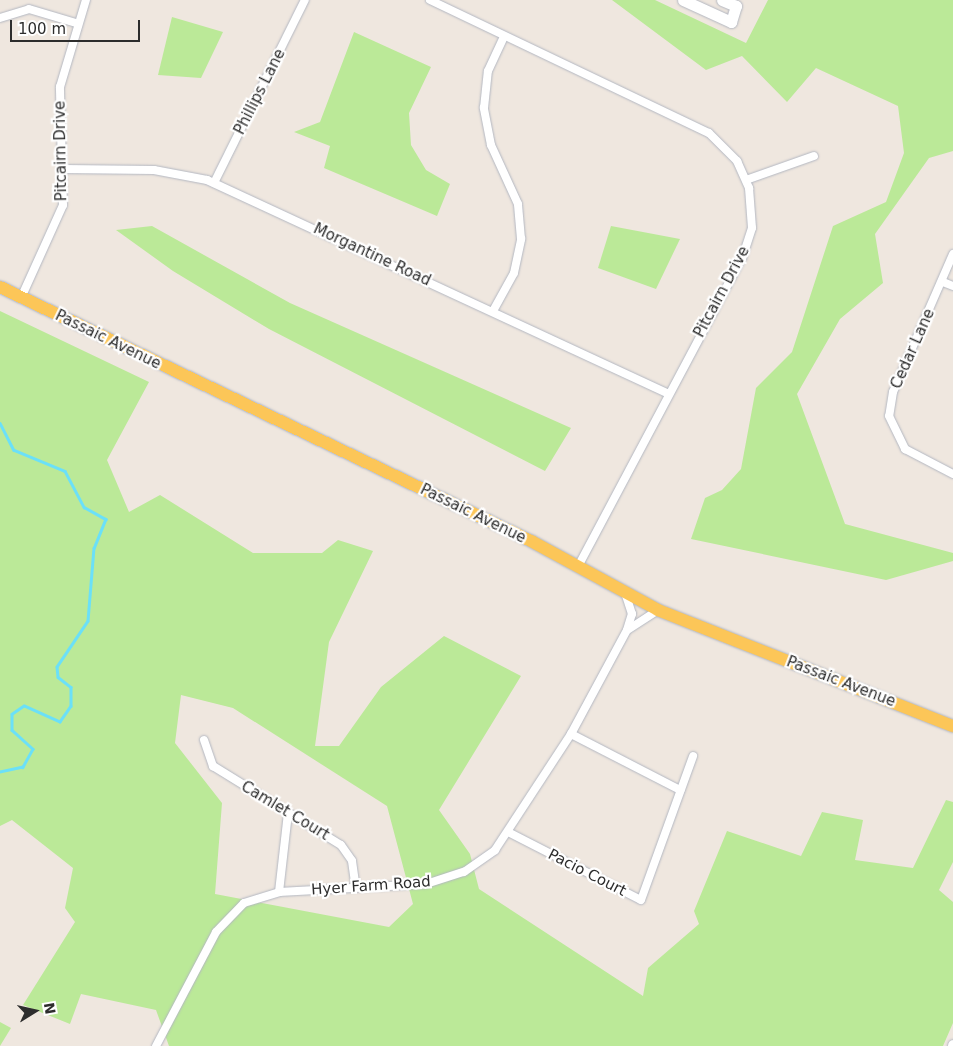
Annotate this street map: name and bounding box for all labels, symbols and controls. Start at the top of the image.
scale bar [12,10,142,42]
text: 100 m [18,20,66,38]
street label: Phillips Lane [231,46,289,138]
street label: Pitcairn Drive [51,101,71,201]
street label: Morgantine Road [310,220,434,290]
street label: Pitcairn Drive [690,243,754,341]
street label: Cedar Lane [887,306,939,392]
street label: Passaic Avenue [52,307,164,373]
street label: Passaic Avenue [417,481,529,547]
street label: Passaic Avenue [784,653,898,711]
street label: Camlet Court [238,778,332,844]
street label: Pacio Court [545,846,629,900]
street label: Hyer Farm Road [311,873,431,899]
north arrow [10,986,60,1036]
text: N [41,1001,59,1016]

